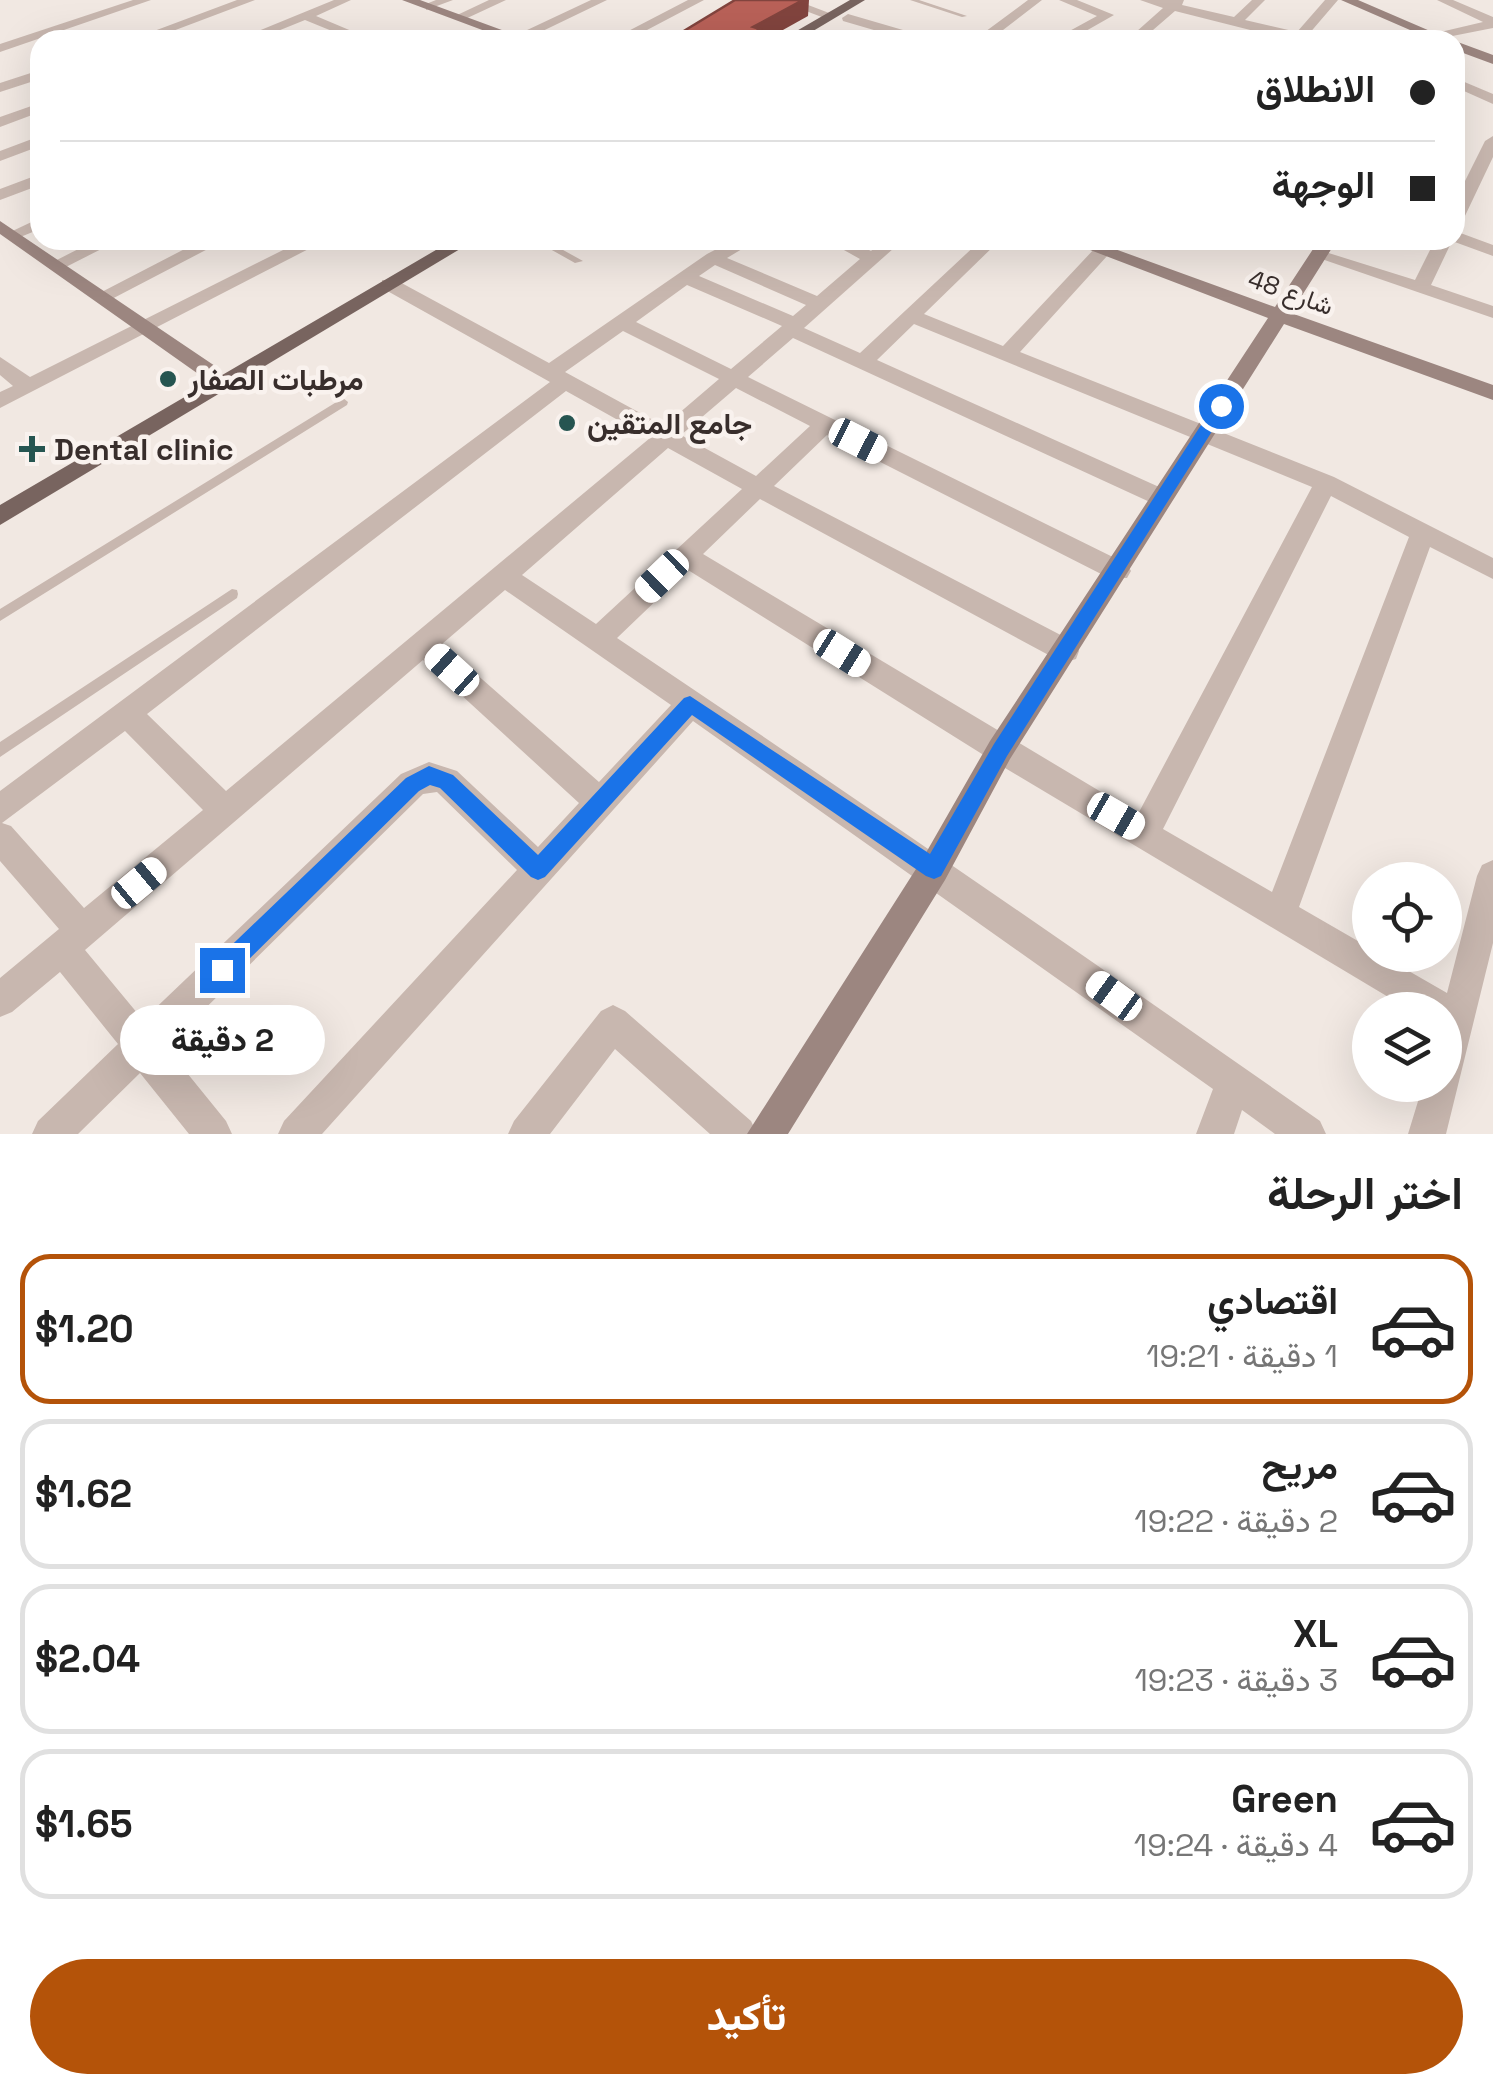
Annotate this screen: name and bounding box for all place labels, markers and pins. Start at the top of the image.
place label: مرطبات الصفار [187,360,363,399]
marker: مرطبات الصفار [157,368,179,390]
place label: جامع المتقين [587,404,752,444]
marker: جامع المتقين [556,412,578,434]
place label: Dental clinic [54,430,234,469]
marker: Dental clinic [19,436,45,462]

